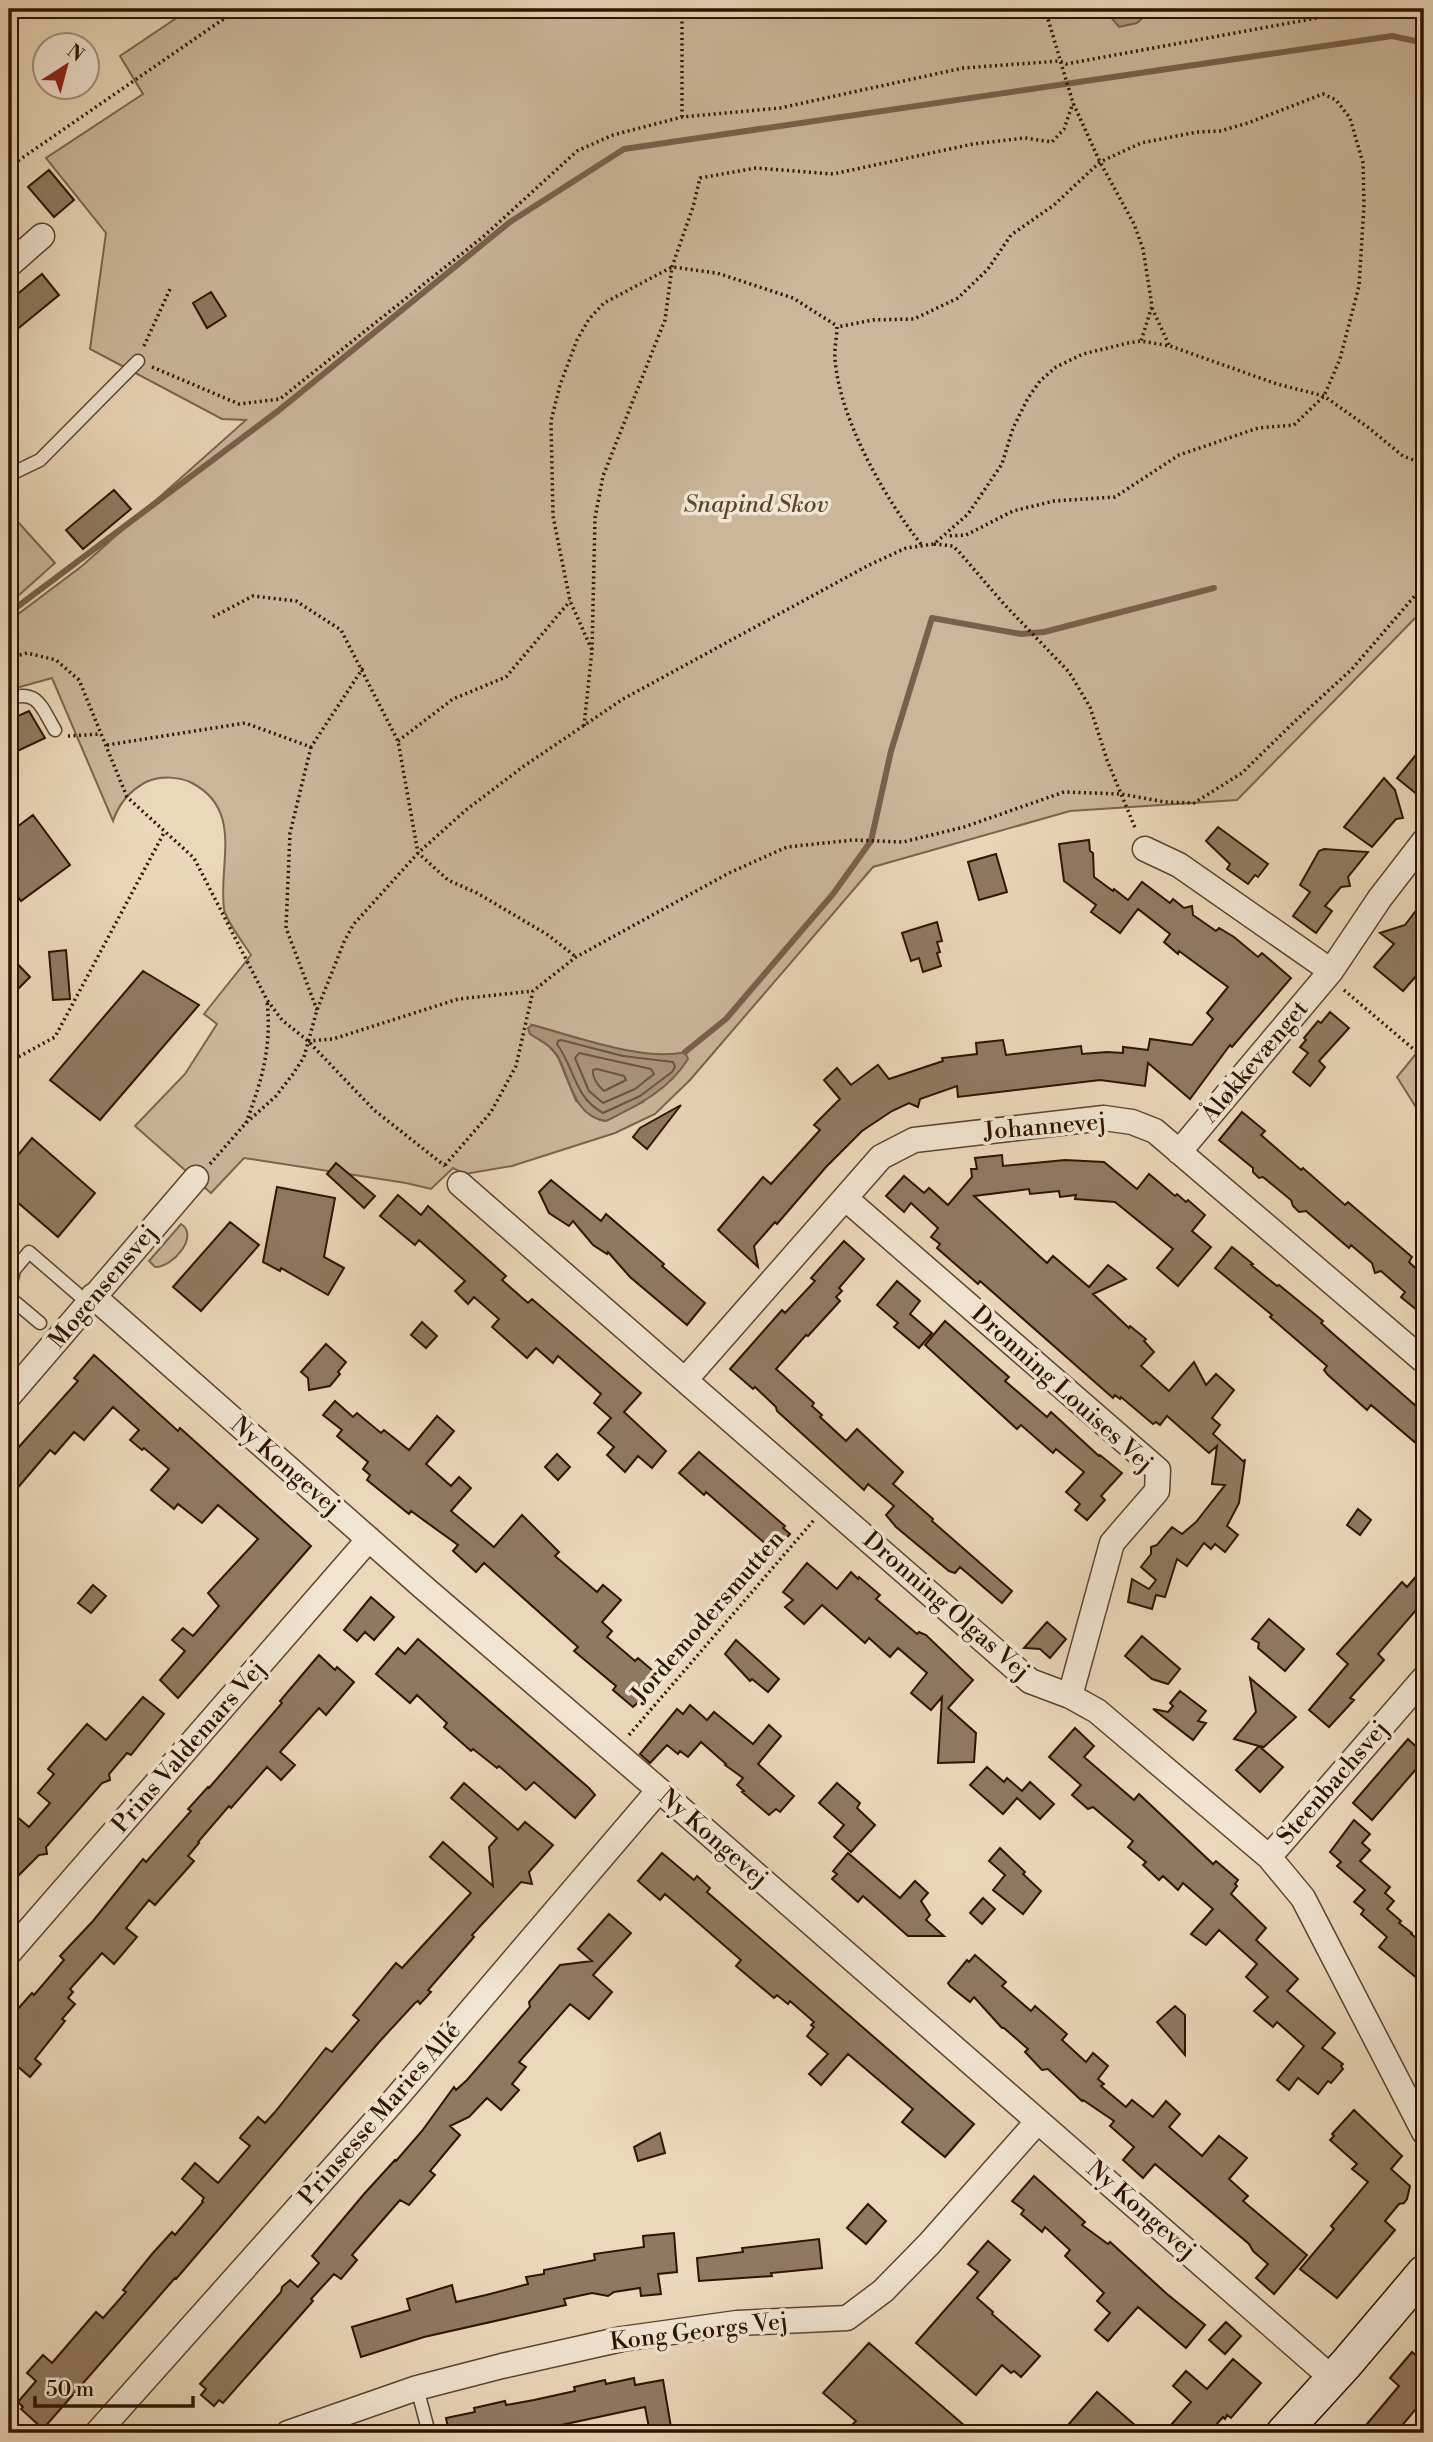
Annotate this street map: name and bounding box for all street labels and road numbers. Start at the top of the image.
street label: Åløkkevænget [1194,993,1315,1130]
street label: Johannevej [982,1107,1107,1147]
street label: Mogensensvej [42,1219,164,1355]
street label: Dronning Louises Vej [965,1299,1159,1479]
street label: Ny Kongevej [224,1410,346,1522]
street label: Jordemodersmutten [624,1525,791,1710]
street label: Dronning Olgas Vej [856,1525,1036,1687]
street label: Prins Valdemars Vej [106,1654,272,1840]
street label: Steenbachsvej [1271,1715,1395,1851]
street label: Ny Kongevej [652,1782,774,1894]
street label: Prinsesse Maries Allé [292,2016,468,2212]
street label: Ny Kongevej [1080,2154,1202,2266]
street label: Kong Georgs Vej [608,2306,790,2358]

